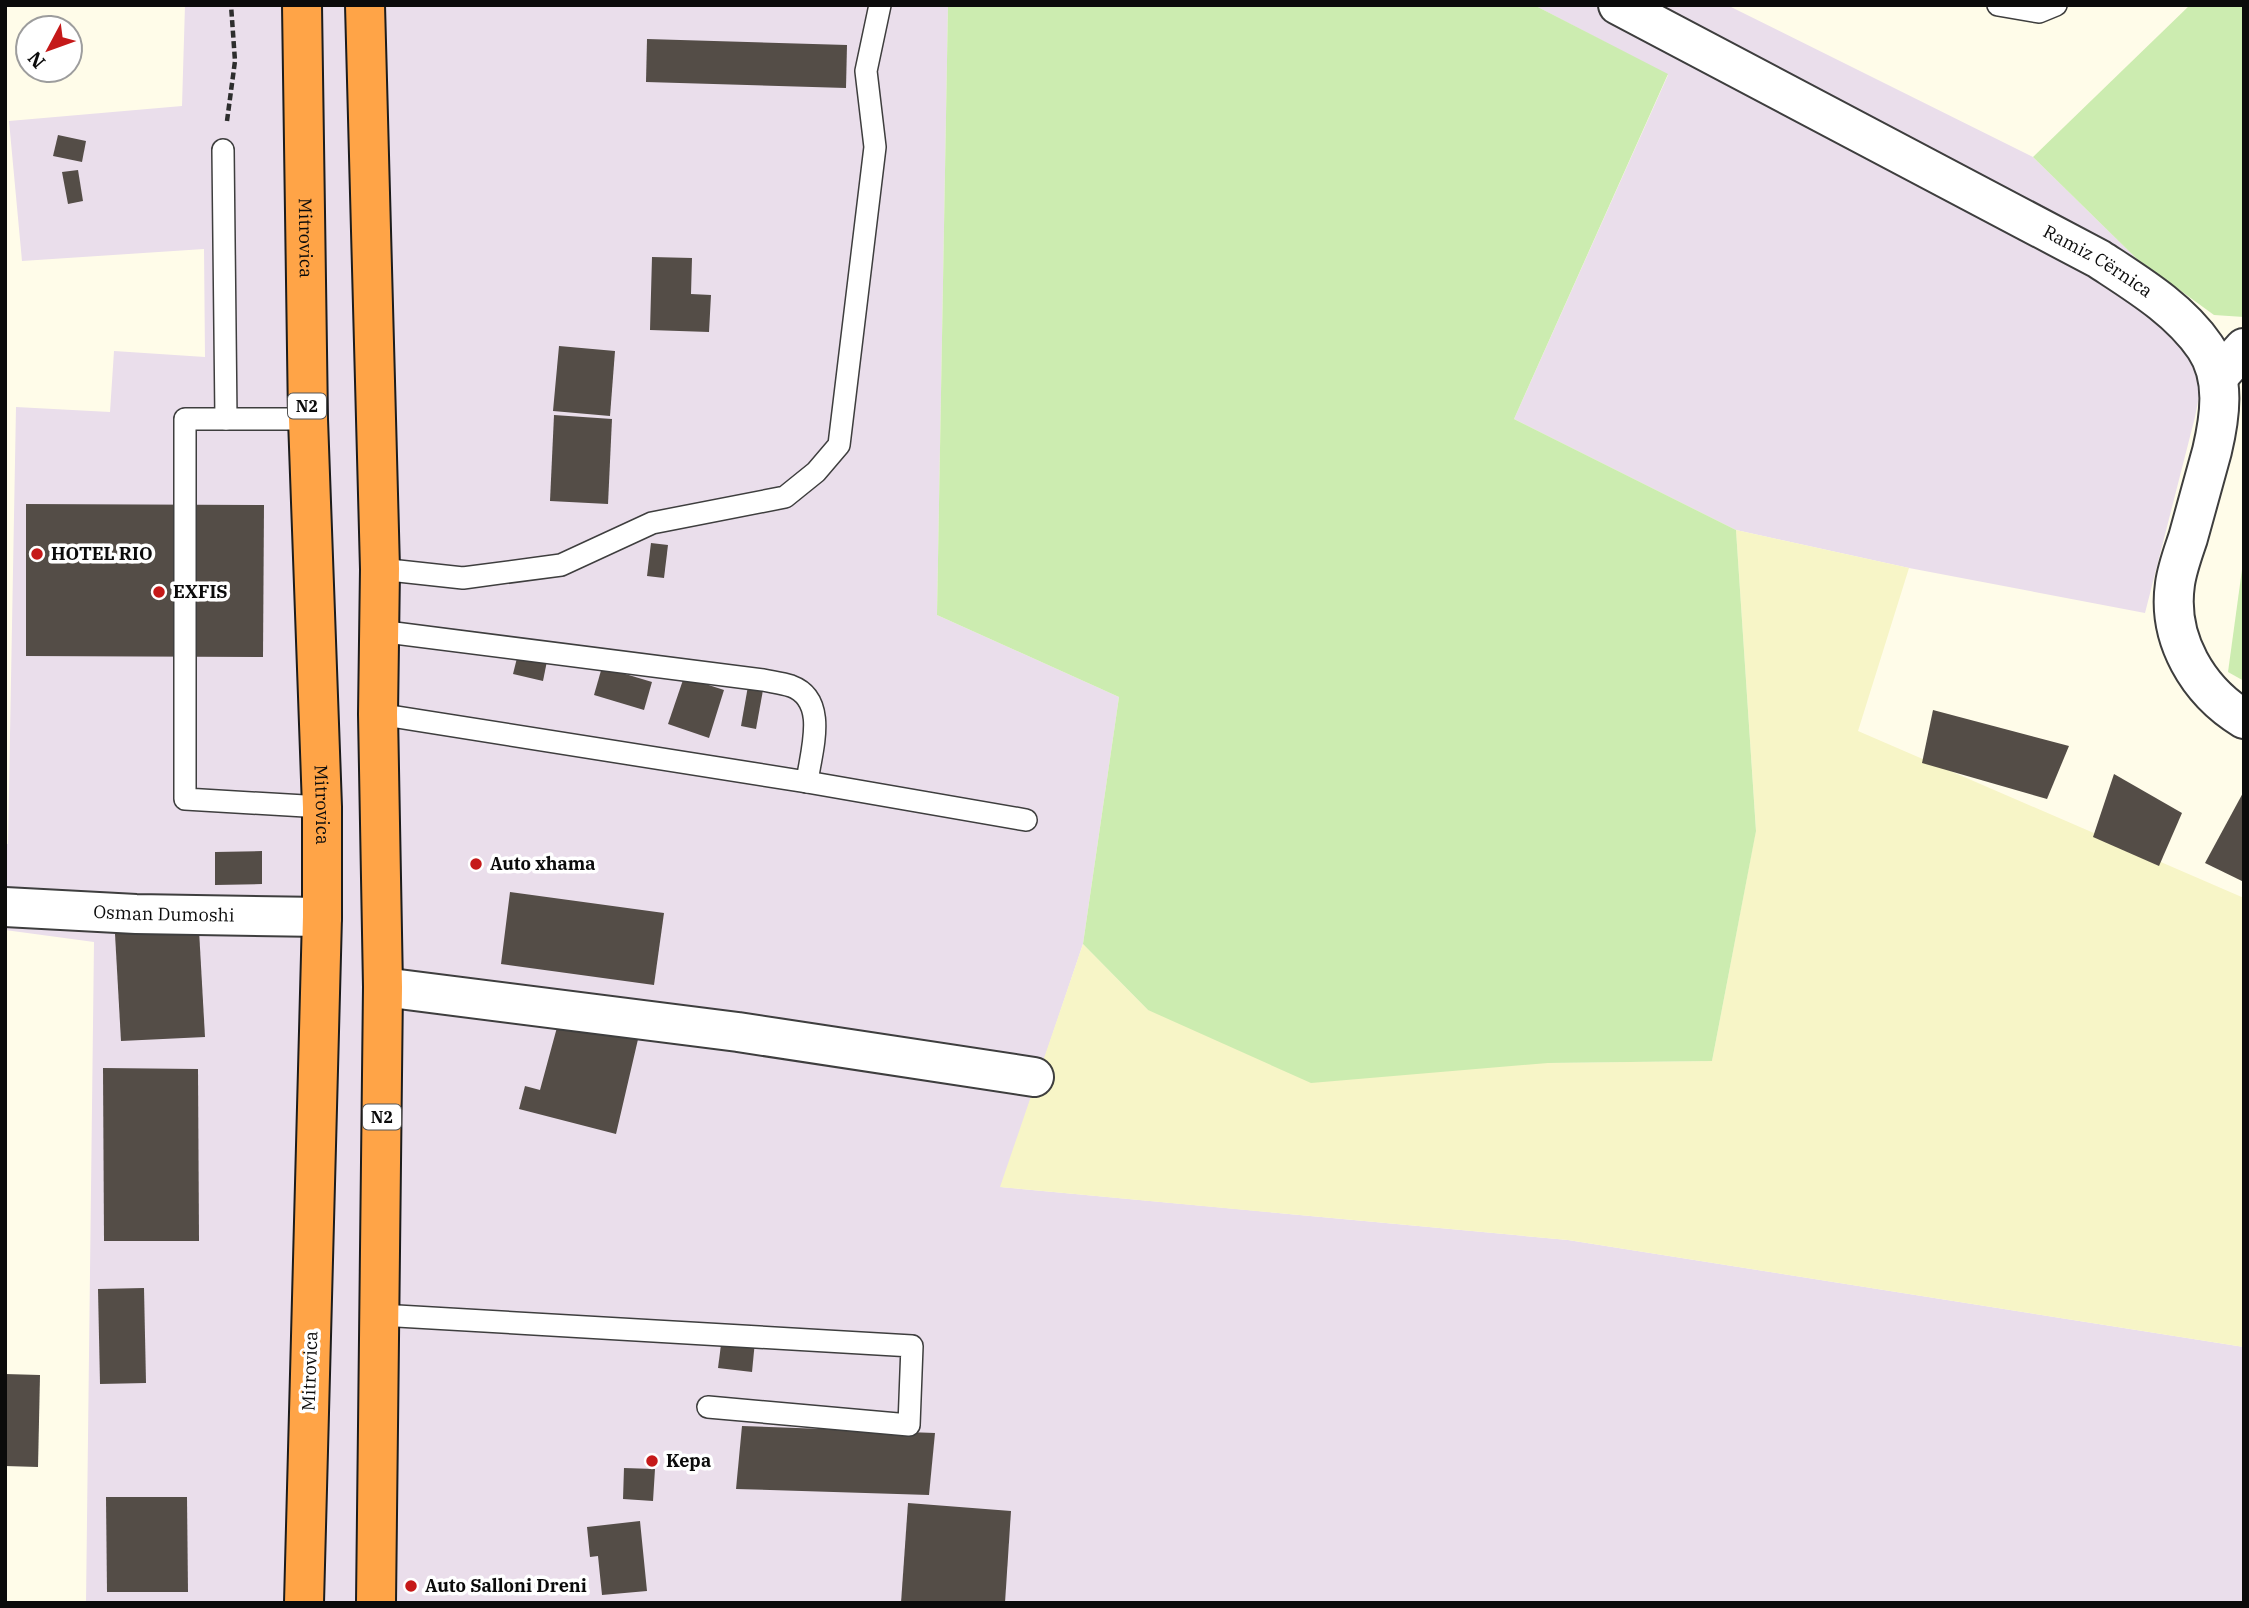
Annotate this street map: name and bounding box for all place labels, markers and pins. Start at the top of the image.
place label: HOTEL RIO [51,542,153,565]
marker: HOTEL RIO [29,546,45,562]
place label: EXFIS [173,580,228,603]
marker: EXFIS [151,584,167,600]
place label: Auto xhama [490,852,596,875]
marker: Auto xhama [468,856,484,872]
place label: Kepa [666,1449,711,1472]
marker: Kepa [644,1453,660,1469]
place label: Auto Salloni Dreni [425,1574,587,1597]
marker: Auto Salloni Dreni [403,1578,419,1594]

